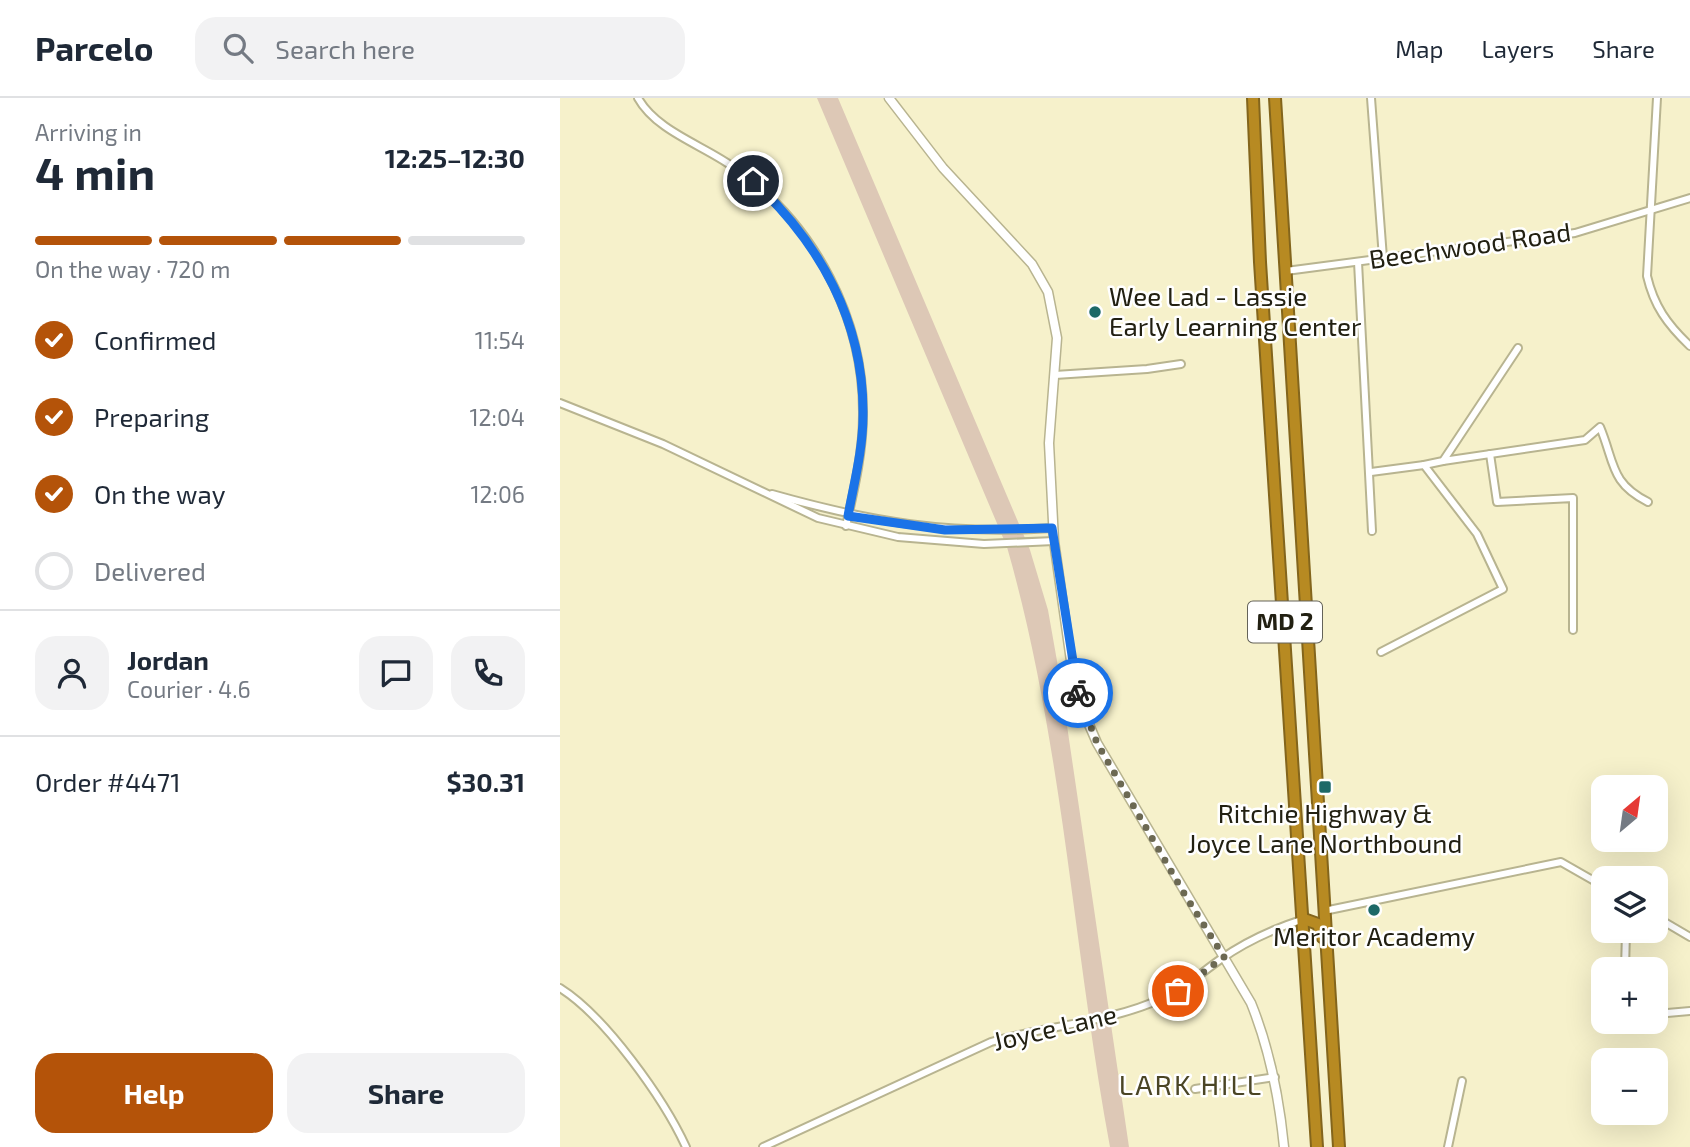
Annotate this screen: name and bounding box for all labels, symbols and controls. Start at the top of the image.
search box [195,17,685,80]
text: Parcelo [35,28,153,68]
icon: search [219,29,257,67]
text: Search here [275,33,415,64]
text: Map [1395,34,1443,63]
text: Layers [1481,34,1554,63]
text: Share [1592,34,1655,63]
text: Arriving in [35,118,142,146]
text: 12:25–12:30 [385,142,525,173]
text: 4 min [35,144,155,199]
pin [723,151,783,211]
icon: home [734,162,772,200]
street label: Beechwood Road [1367,215,1573,274]
text: On the way · 720 m [35,255,230,283]
place label: Wee Lad - Lassie Early Learning Center [1109,280,1362,341]
marker: Wee Lad - Lassie Early Learning Center [1087,304,1103,320]
icon: check [35,321,73,359]
text: Confirmed [94,324,217,355]
text: 11:54 [475,326,525,354]
icon: check [35,398,73,436]
text: Preparing [94,401,209,432]
text: 12:04 [469,403,525,431]
icon: check [35,475,73,513]
text: On the way [94,478,225,509]
text: 12:06 [470,480,525,508]
text: Delivered [94,555,206,586]
road number: MD 2 [1248,602,1322,642]
button: person [35,636,109,710]
button: chat [359,636,433,710]
button: phone [451,636,525,710]
text: Jordan [127,644,209,675]
courier [1043,658,1113,728]
icon: bike [1059,674,1097,712]
text: Courier · 4.6 [127,675,251,703]
text: Order #4471 [35,766,181,797]
text: $30.31 [446,766,525,797]
north arrow [1591,775,1668,852]
map controls [1591,775,1668,1125]
marker: Ritchie Highway & Joyce Lane Northbound [1317,779,1333,795]
place label: Ritchie Highway & Joyce Lane Northbound [1188,797,1462,858]
button: layers [1591,866,1668,943]
marker: Meritor Academy [1366,902,1382,918]
place label: Meritor Academy [1273,920,1475,951]
button: + [1591,957,1668,1034]
pin [1148,961,1208,1021]
icon: bag [1159,972,1197,1010]
street label: Joyce Lane [990,997,1120,1056]
button: − [1591,1048,1668,1125]
button: Help [35,1053,273,1133]
button: Share [287,1053,525,1133]
district label: LARK HILL [1119,1067,1263,1101]

